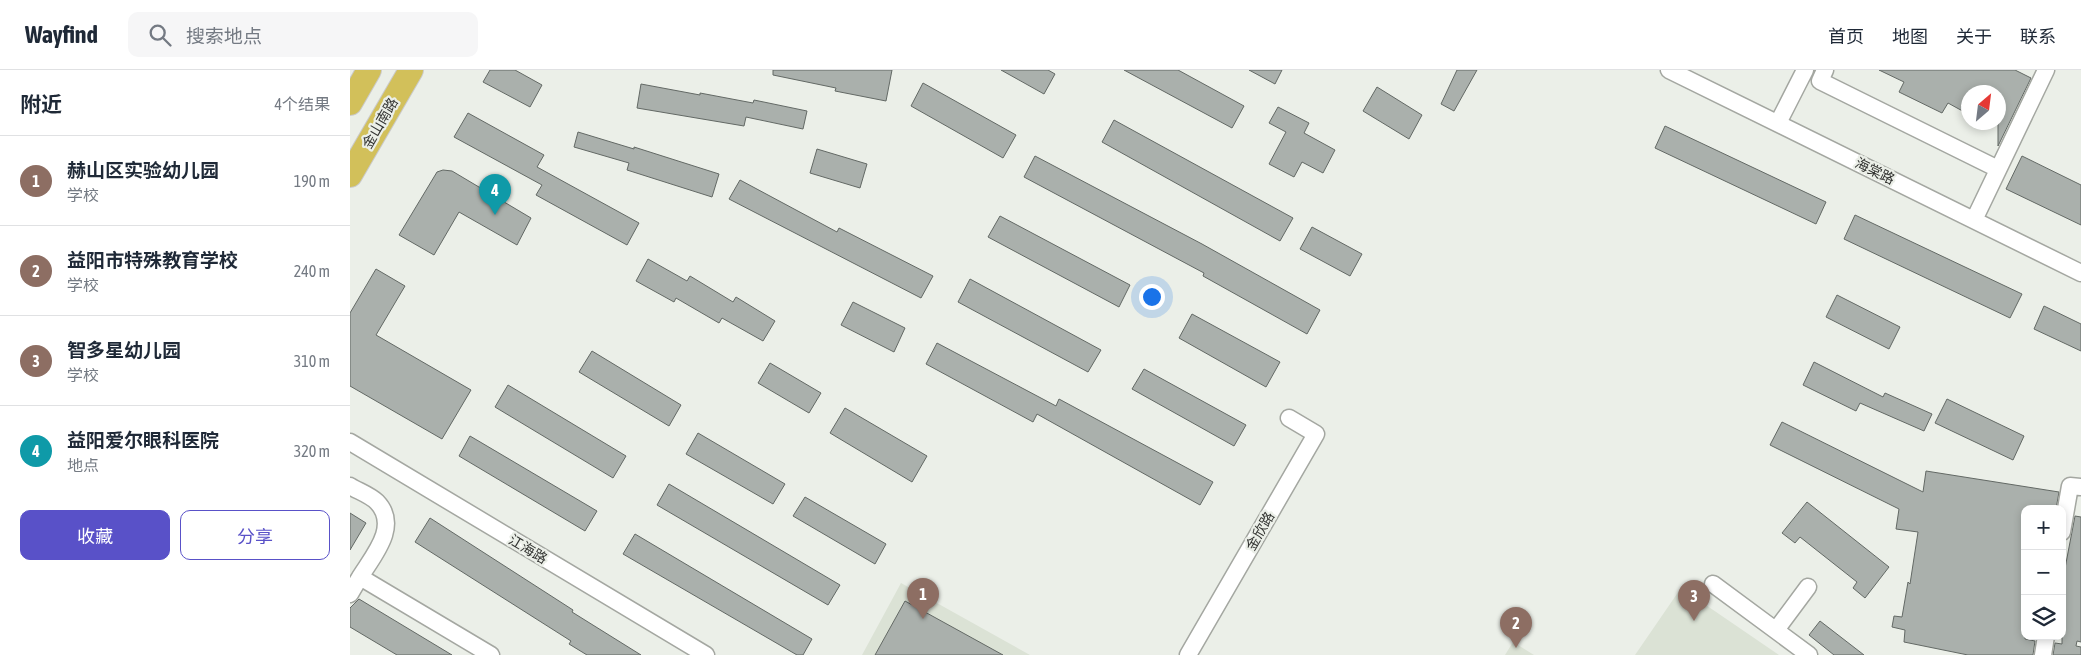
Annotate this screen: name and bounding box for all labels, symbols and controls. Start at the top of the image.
search box [128,12,478,57]
text: Wayfind [25,21,98,48]
icon: search [146,21,174,49]
text: 搜索地点 [186,25,262,47]
text: 首页 [1828,26,1864,47]
text: 地图 [1892,26,1928,47]
text: 关于 [1956,26,1992,47]
text: 联系 [2020,26,2056,47]
north arrow [1961,85,2006,130]
text: 附近 [20,92,62,116]
text: 4个结果 [274,95,330,113]
street label: 金山南路 [359,95,401,151]
street label: 海棠路 [1853,155,1897,187]
text: 赫山区实验幼儿园 [67,159,219,181]
text: 1 [32,172,40,190]
text: 190 m [294,172,330,190]
pin: 4 [479,174,511,215]
text: 学校 [67,186,99,204]
text: 益阳市特殊教育学校 [67,249,238,271]
text: 2 [32,262,40,280]
text: 240 m [294,262,330,280]
text: 学校 [67,276,99,294]
your location [1139,284,1165,310]
text: 智多星幼儿园 [67,339,181,361]
text: 3 [32,352,40,370]
text: 310 m [294,352,330,370]
text: 学校 [67,366,99,384]
text: 益阳爱尔眼科医院 [67,429,219,451]
text: 4 [32,442,40,460]
text: 320 m [294,442,330,460]
text: 地点 [67,456,99,474]
map controls [2021,505,2066,640]
button: + [2021,505,2066,550]
street label: 金欣路 [1243,509,1277,553]
button: 收藏 [20,510,170,560]
button: 分享 [180,510,330,560]
street label: 江海路 [506,531,550,567]
button: − [2021,550,2066,595]
pin: 1 [907,578,939,619]
pin: 3 [1678,580,1710,621]
button: layers [2021,595,2066,640]
pin: 2 [1500,607,1532,648]

